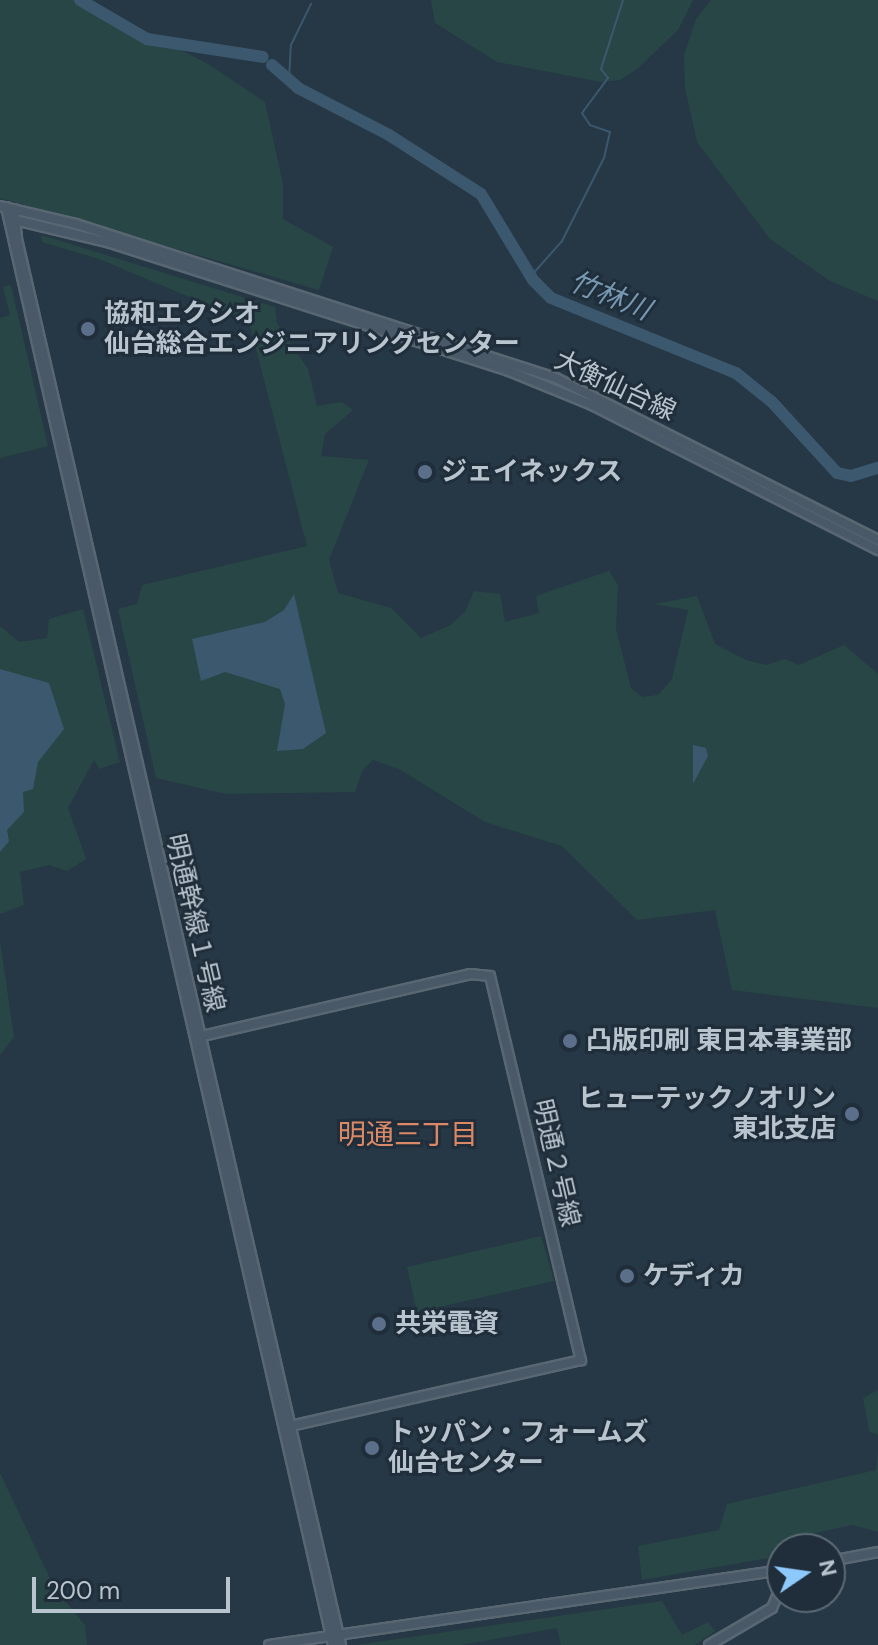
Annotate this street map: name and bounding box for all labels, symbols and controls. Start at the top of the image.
water label: 竹林川 [565,265,655,327]
place label: 協和エクシオ 仙台総合エンジニアリングセンター [104,298,520,360]
marker: 協和エクシオ 仙台総合エンジニアリングセンター [79,320,97,338]
street label: 大衡仙台線 [549,344,681,428]
place label: ジェイネックス [441,456,623,488]
marker: ジェイネックス [416,463,434,481]
street label: 明通幹線１号線 [159,831,231,1015]
place label: 凸版印刷 東日本事業部 [586,1025,852,1057]
marker: 凸版印刷 東日本事業部 [561,1032,579,1050]
place label: ヒューテックノオリン 東北支店 [576,1083,836,1144]
street label: 明通２号線 [526,1096,586,1230]
marker: ヒューテックノオリン 東北支店 [843,1105,861,1123]
district label: 明通三丁目 [338,1118,478,1152]
place label: ケディカ [643,1260,747,1292]
marker: ケディカ [618,1267,636,1285]
place label: 共栄電資 [395,1308,499,1340]
marker: 共栄電資 [370,1315,388,1333]
place label: トッパン・フォームズ 仙台センター [388,1417,648,1478]
marker: トッパン・フォームズ 仙台センター [363,1439,381,1457]
north arrow [766,1533,846,1613]
text: N [812,1557,844,1579]
scale bar [36,1561,234,1611]
text: 200 m [46,1575,120,1606]

